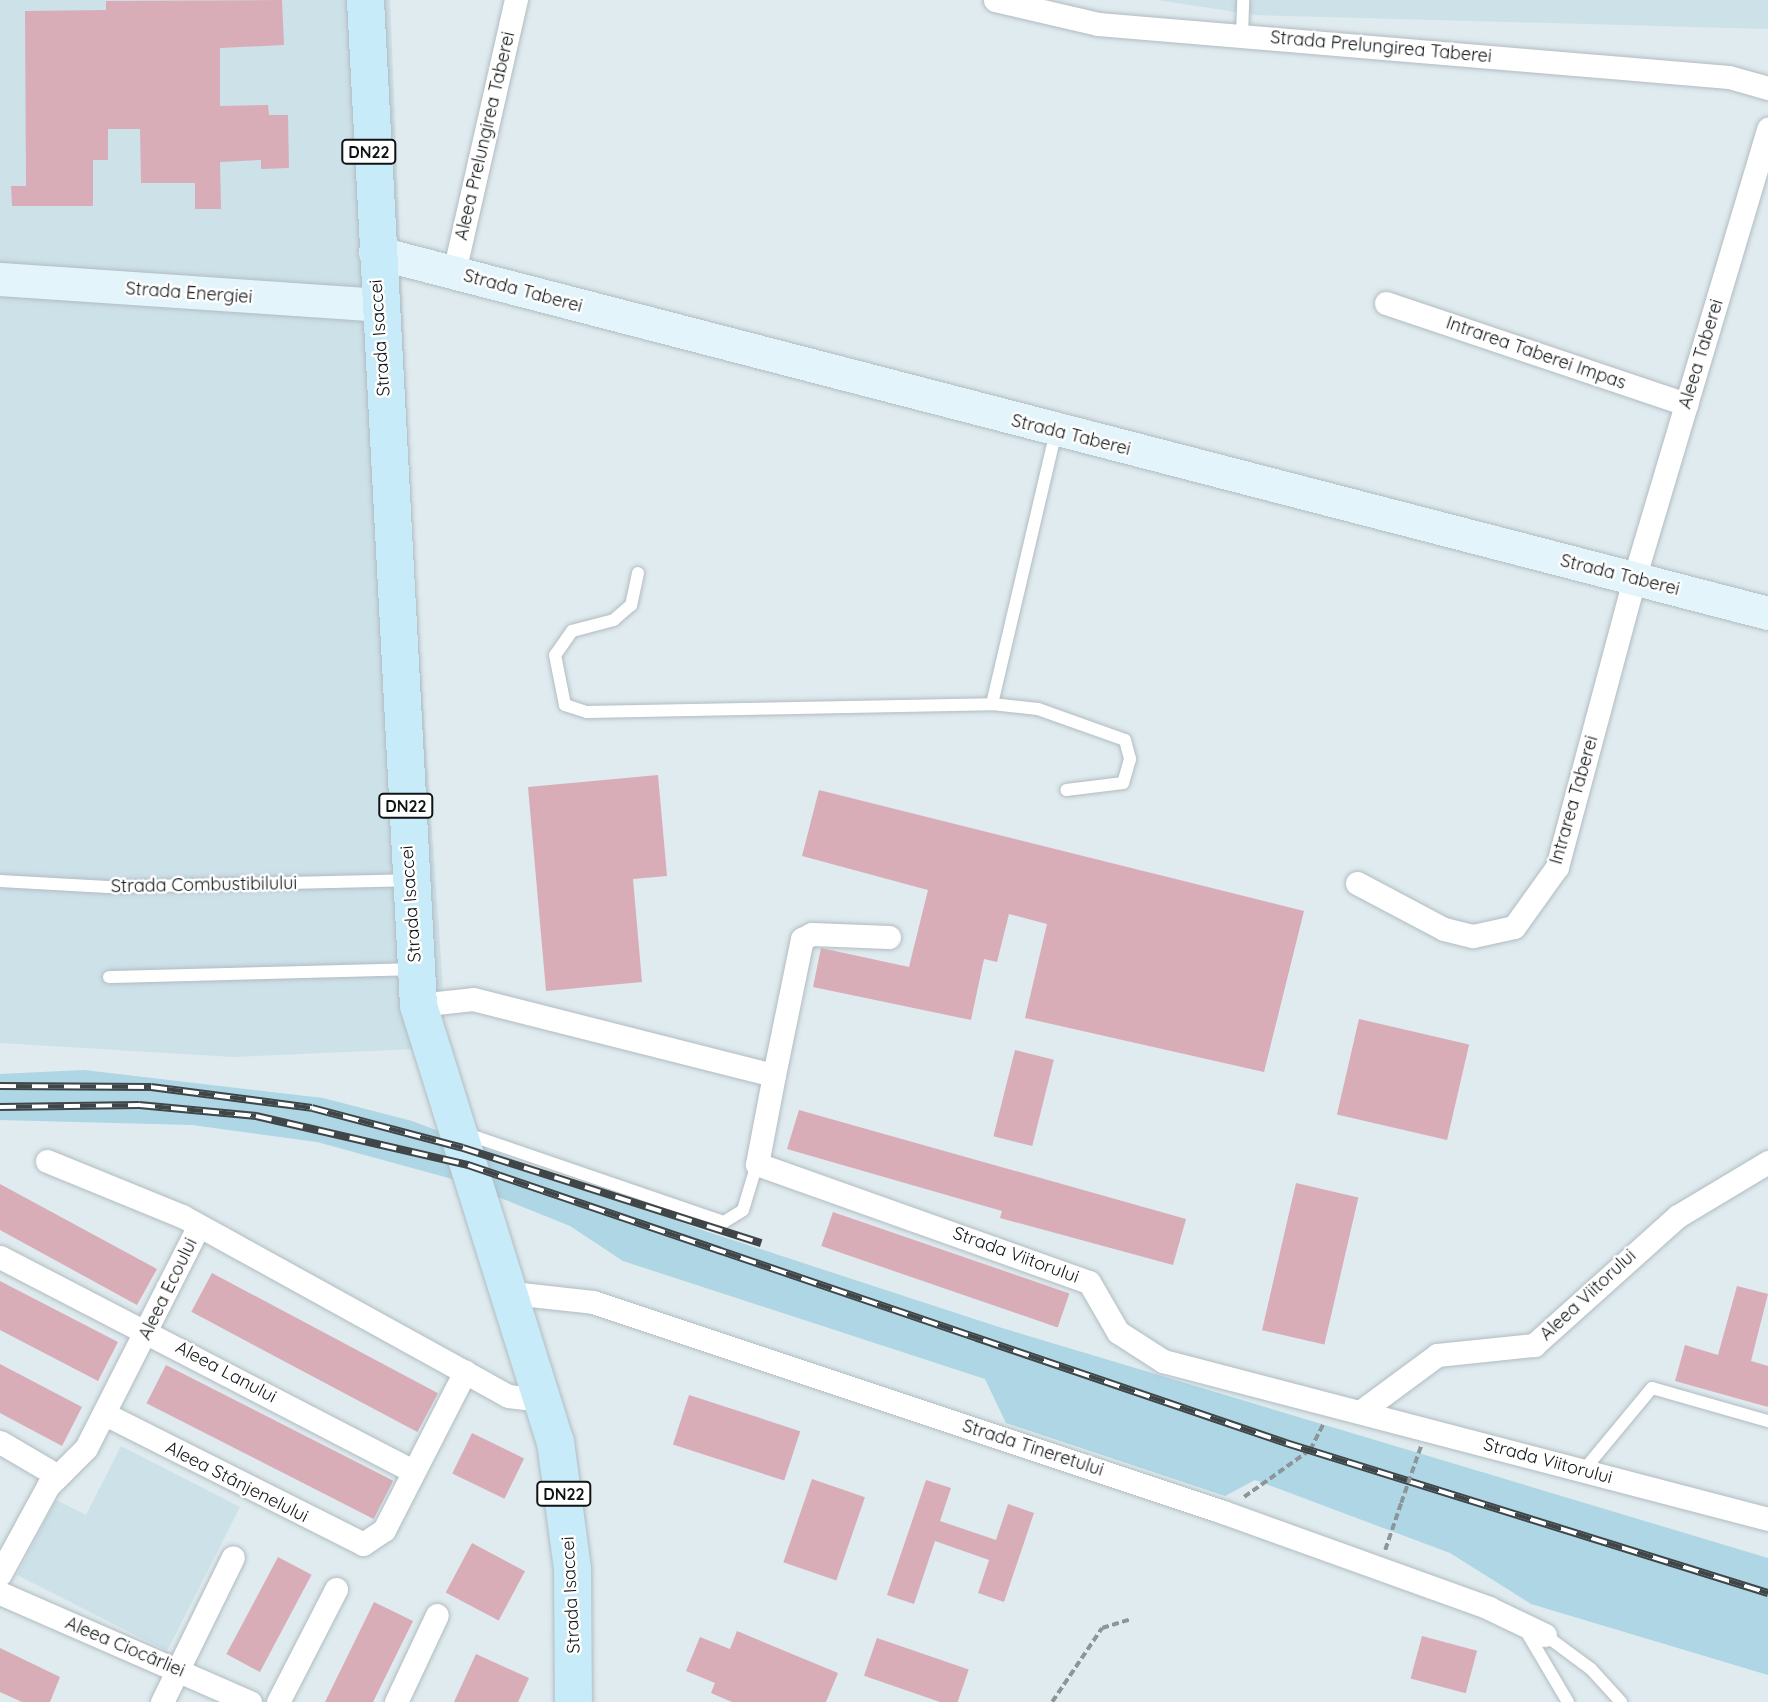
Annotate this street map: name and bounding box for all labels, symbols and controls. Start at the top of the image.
street label: Strada Prelungirea Taberei [1269,27,1493,67]
street label: Aleea Prelungirea Taberei [450,30,520,242]
road number: DN22 [341,140,397,164]
street label: Strada Taberei [461,265,585,317]
street label: Strada Energiei [125,278,253,308]
street label: Strada Isaccei [365,279,395,397]
street label: Aleea Taberei [1674,297,1728,411]
street label: Intrarea Taberei Impas [1443,312,1629,394]
street label: Strada Taberei [1009,410,1133,460]
street label: Strada Taberei [1558,550,1682,600]
street label: Intrarea Taberei [1545,733,1603,867]
road number: DN22 [378,793,434,818]
street label: Strada Isaccei [396,845,426,963]
street label: Strada Combustibilului [111,873,297,897]
street label: Strada Viitorului [950,1222,1082,1288]
street label: Aleea Ecoului [134,1235,202,1343]
street label: Aleea Viitorului [1535,1245,1641,1345]
street label: Aleea Lanului [172,1336,280,1408]
street label: Strada Tineretului [960,1415,1106,1481]
street label: Strada Viitorului [1481,1433,1615,1489]
street label: Aleea Stânjenelului [162,1437,312,1527]
road number: DN22 [536,1482,592,1506]
street label: Strada Isaccei [557,1536,585,1654]
street label: Aleea Ciocârliei [62,1612,188,1682]

